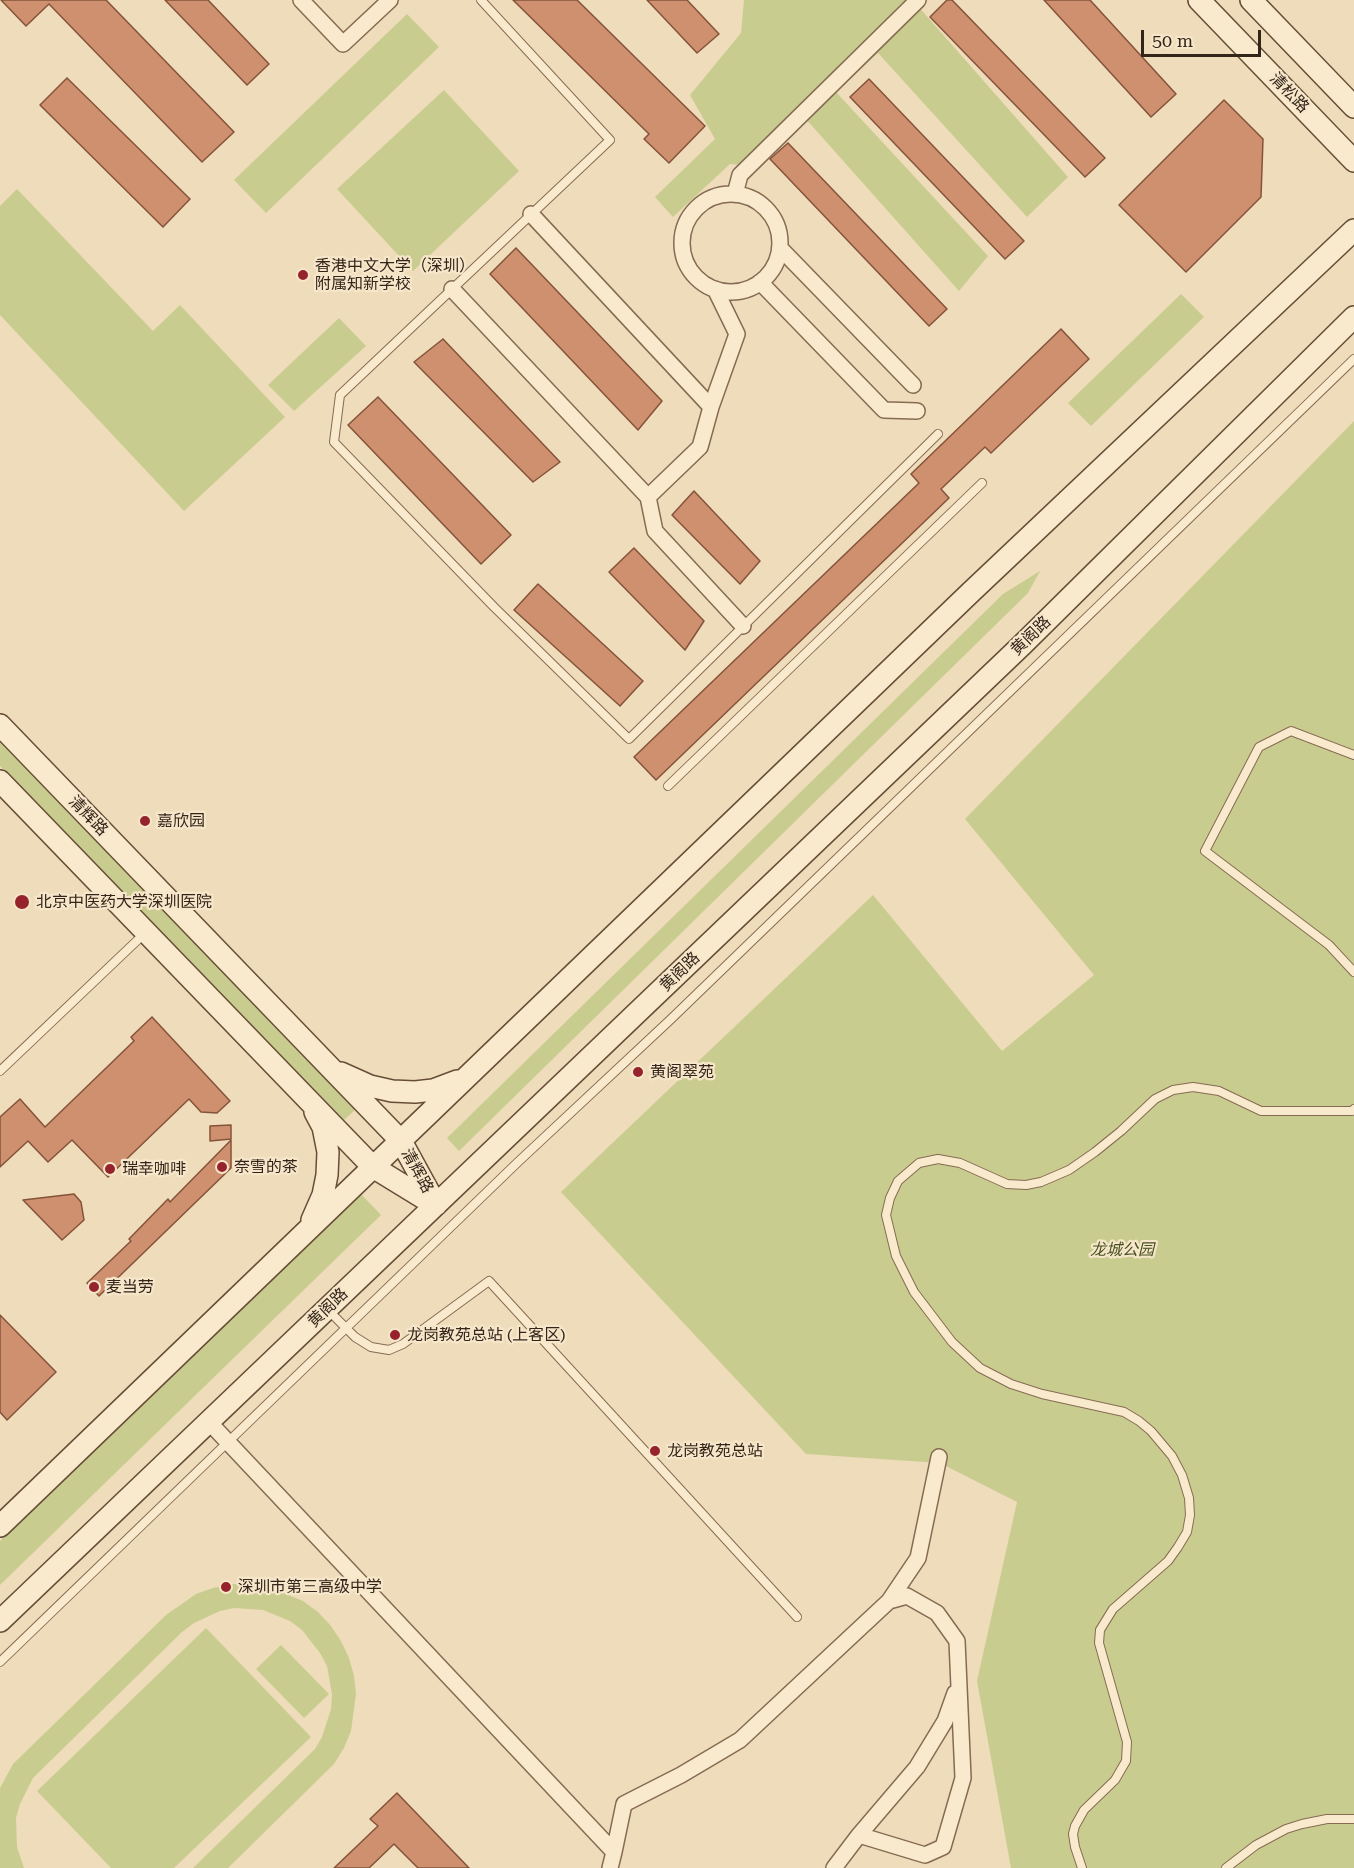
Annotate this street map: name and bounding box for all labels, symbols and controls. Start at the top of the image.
scale bar [1144,18,1264,56]
text: 50 m [1152,30,1193,51]
street label: 清松路 [1265,69,1313,117]
place label: 香港中文大学（深圳） 附属知新学校 [315,256,475,294]
marker: 香港中文大学（深圳） 附属知新学校 [296,268,310,282]
street label: 黄阁路 [1007,612,1055,660]
street label: 清辉路 [64,792,112,840]
place label: 嘉欣园 [157,811,205,831]
marker: 嘉欣园 [138,814,152,828]
place label: 北京中医药大学深圳医院 [36,892,212,912]
marker: 北京中医药大学深圳医院 [13,893,31,911]
street label: 黄阁路 [656,948,704,996]
place label: 黄阁翠苑 [650,1062,714,1082]
marker: 黄阁翠苑 [631,1065,645,1079]
street label: 清辉路 [397,1145,437,1197]
place label: 奈雪的茶 [234,1157,298,1177]
place label: 瑞幸咖啡 [122,1159,186,1179]
marker: 奈雪的茶 [215,1160,229,1174]
marker: 瑞幸咖啡 [103,1162,117,1176]
park label: 龙城公园 [1090,1240,1154,1260]
place label: 麦当劳 [106,1277,154,1297]
marker: 麦当劳 [87,1280,101,1294]
street label: 黄阁路 [304,1284,352,1332]
place label: 龙岗教苑总站 (上客区) [407,1325,566,1345]
marker: 龙岗教苑总站 (上客区) [388,1328,402,1342]
place label: 龙岗教苑总站 [667,1441,763,1461]
marker: 龙岗教苑总站 [648,1444,662,1458]
place label: 深圳市第三高级中学 [238,1577,382,1597]
marker: 深圳市第三高级中学 [219,1580,233,1594]

